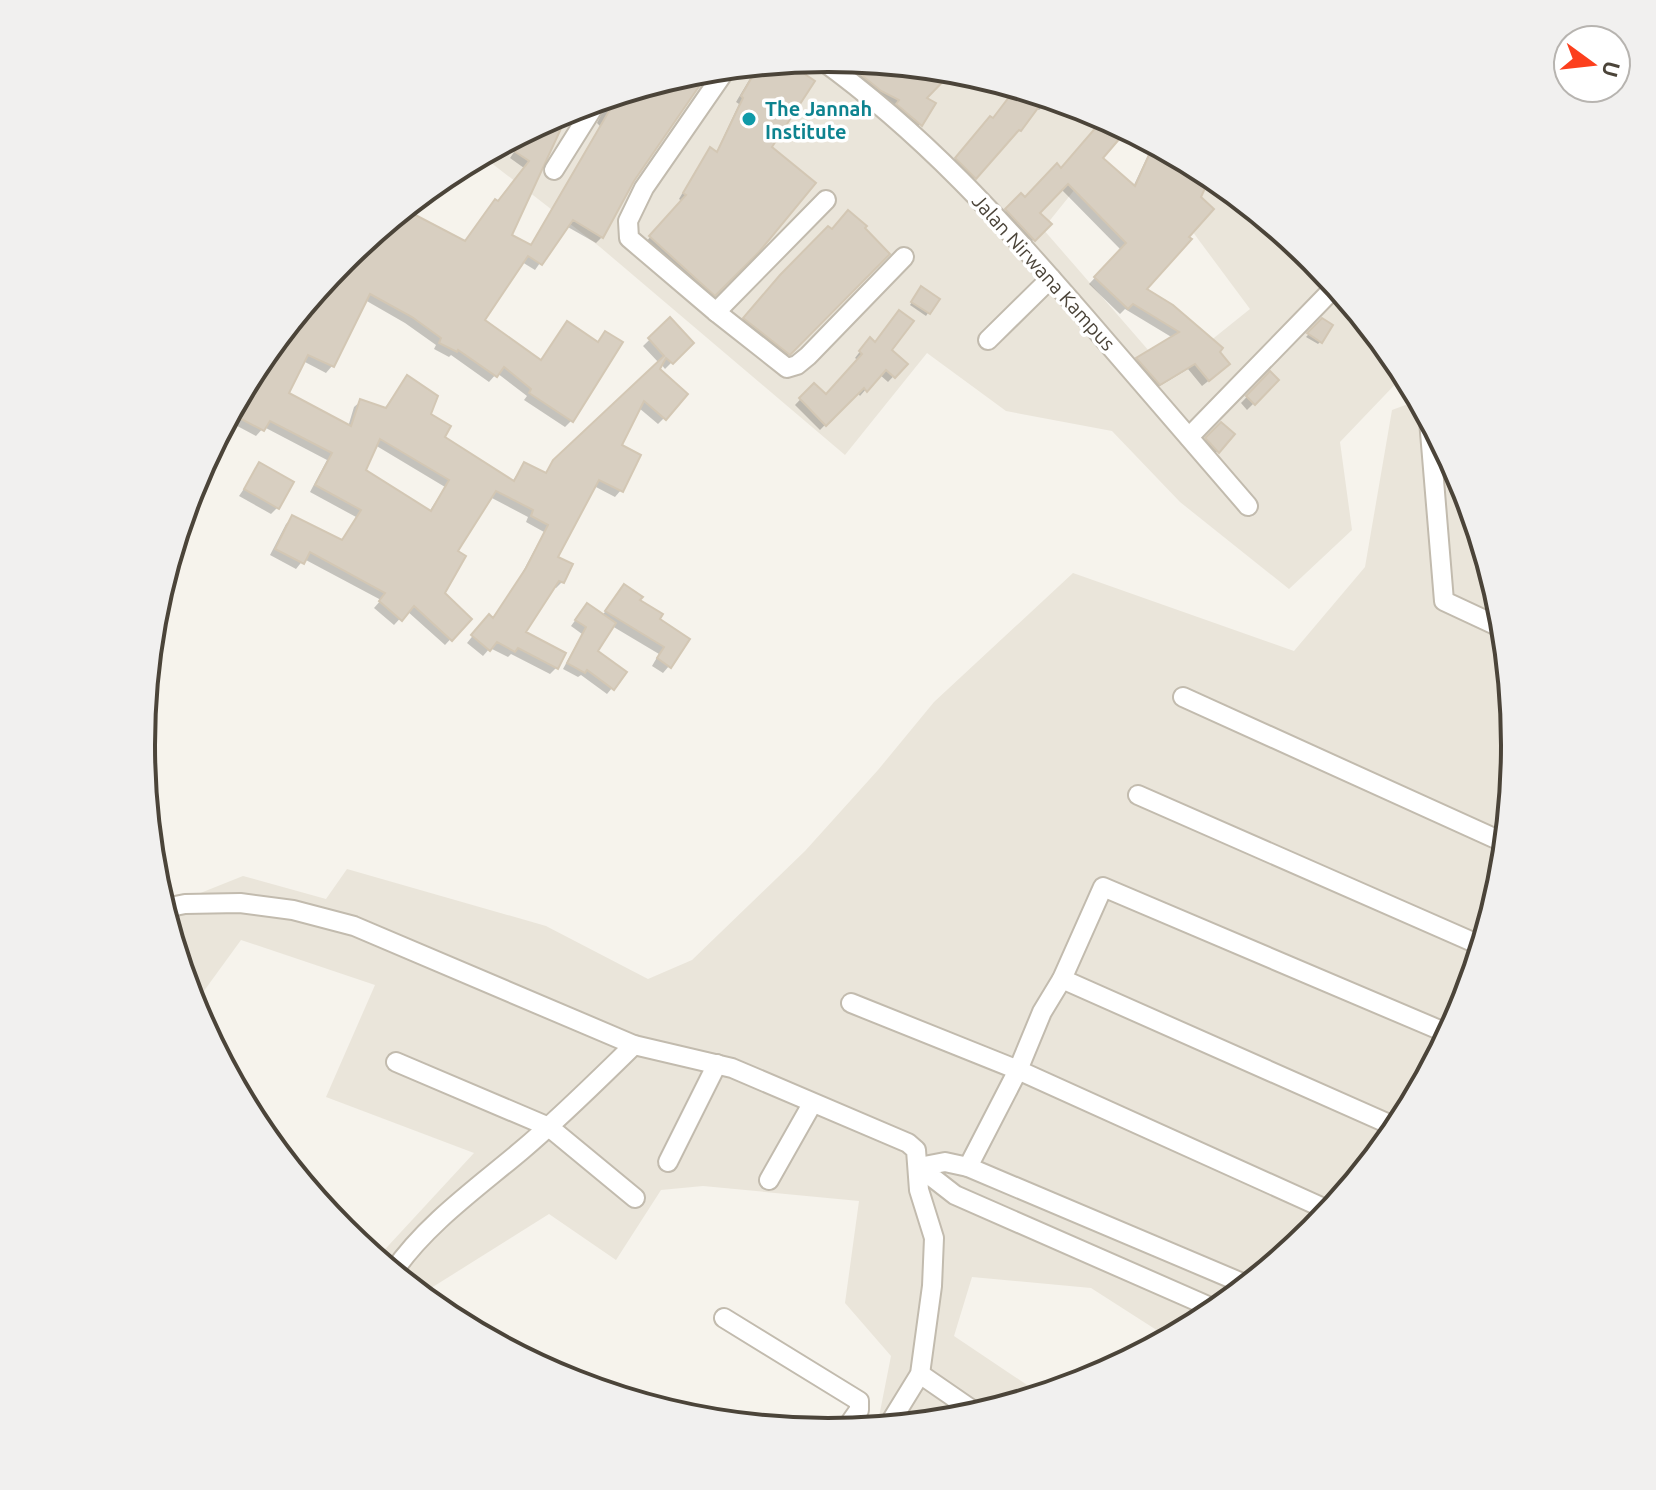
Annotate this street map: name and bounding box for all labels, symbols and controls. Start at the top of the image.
north arrow [1552,24,1632,104]
text: U [1598,59,1626,80]
place label: The Jannah Institute [765,97,872,143]
marker: The Jannah Institute [740,110,758,128]
street label: Jalan Nirwana Kampus [968,189,1120,355]

